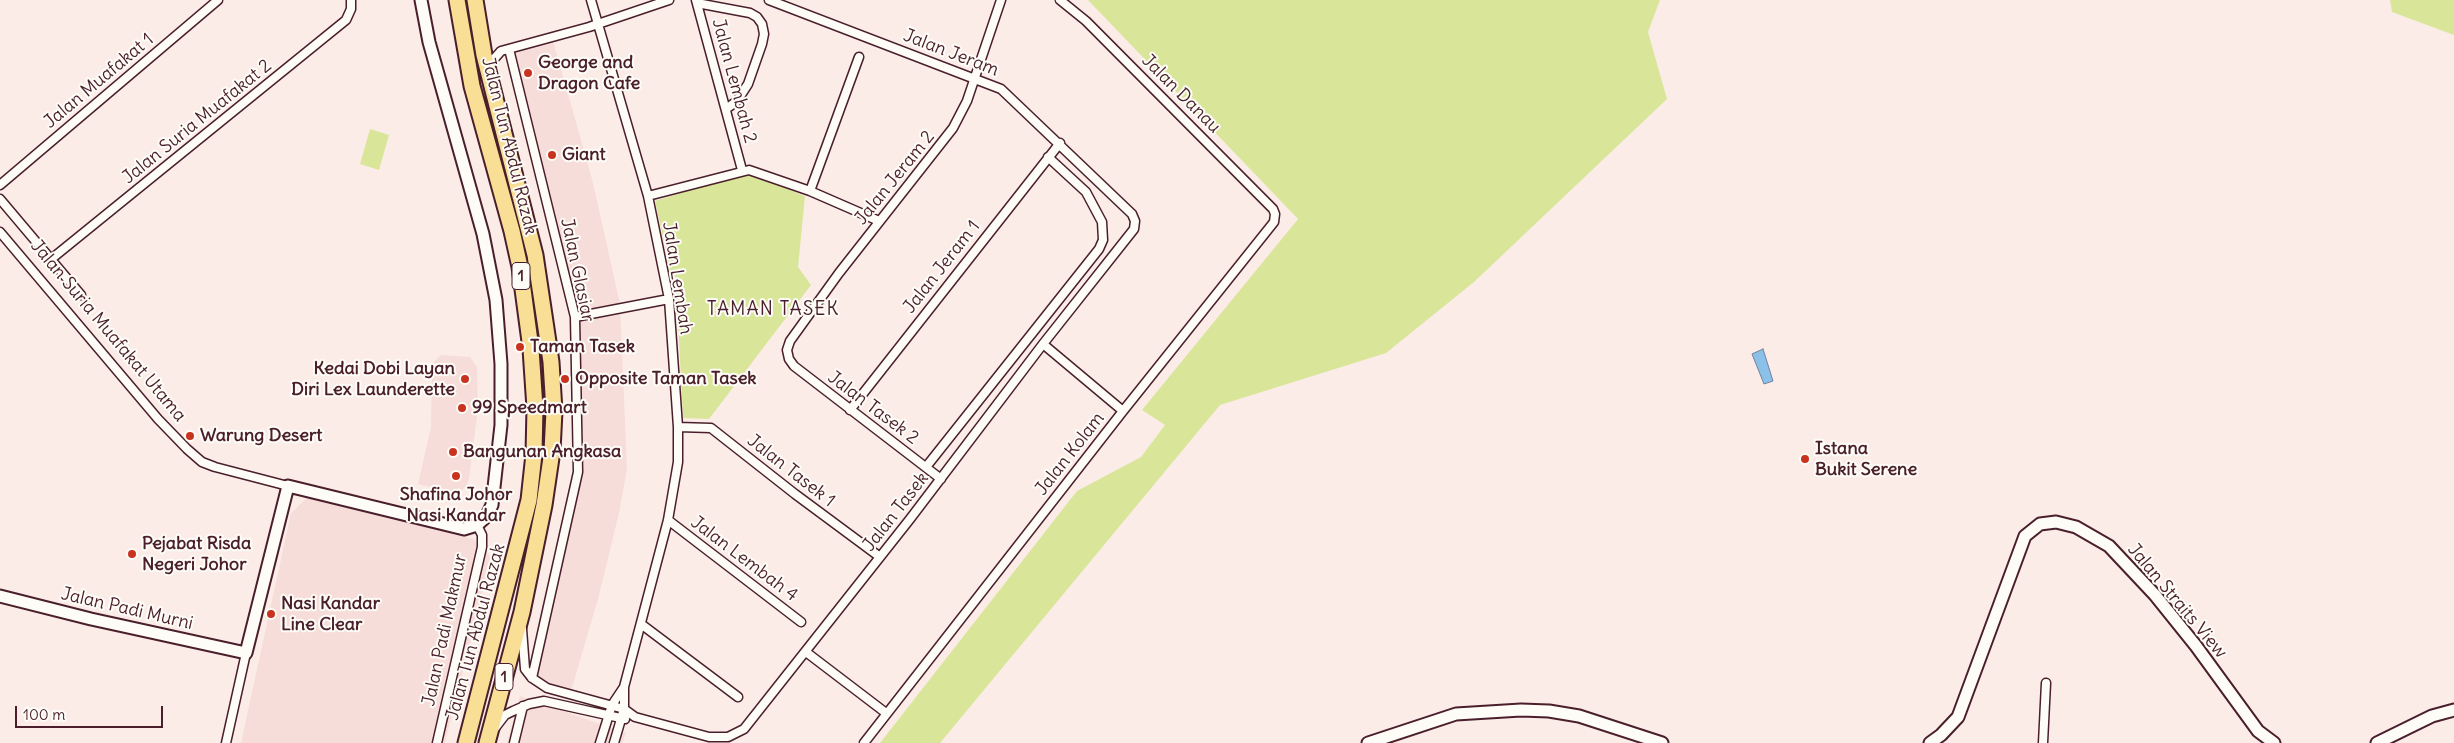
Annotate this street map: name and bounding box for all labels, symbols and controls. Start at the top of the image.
street label: Jalan Lembah 2 [707,16,761,146]
street label: Jalan Jeram [900,25,1002,81]
street label: Jalan Muafakat 1 [40,29,158,133]
street label: Jalan Danau [1137,50,1225,138]
place label: George and Dragon Cafe [538,52,640,94]
street label: Jalan Suria Muafakat 2 [118,55,276,189]
street label: Jalan Tun Abdul Razak [476,55,542,237]
marker: George and Dragon Cafe [522,67,534,79]
street label: Jalan Jeram 2 [851,127,939,229]
place label: Giant [562,144,606,166]
marker: Giant [546,149,558,161]
street label: Jalan Glasiar [555,216,599,324]
street label: Jalan Jeram 1 [899,216,985,318]
street label: Jalan Lembah [657,220,697,336]
street label: Jalan Suria Muafakat Utama [26,236,190,426]
road number: 1 [512,262,530,290]
district label: TAMAN TASEK [705,299,841,321]
place label: Taman Tasek [530,336,635,358]
marker: Taman Tasek [514,341,526,353]
place label: Kedai Dobi Layan Diri Lex Launderette [291,358,455,400]
street label: Jalan Tasek 2 [823,367,923,449]
place label: Opposite Taman Tasek [575,368,757,390]
marker: Kedai Dobi Layan Diri Lex Launderette [459,373,471,385]
marker: Opposite Taman Tasek [559,373,571,385]
place label: 99 Speedmart [472,397,587,419]
marker: 99 Speedmart [456,402,468,414]
street label: Jalan Kolam [1031,408,1109,500]
place label: Warung Desert [200,425,322,447]
marker: Warung Desert [184,430,196,442]
street label: Jalan Tasek 1 [743,430,839,512]
place label: Istana Bukit Serene [1815,438,1917,480]
place label: Bangunan Angkasa [463,441,621,463]
marker: Bangunan Angkasa [447,446,459,458]
marker: Istana Bukit Serene [1799,453,1811,465]
street label: Jalan Tasek [859,468,933,556]
marker: Shafina Johor Nasi Kandar [450,470,462,482]
place label: Shafina Johor Nasi Kandar [400,484,512,526]
street label: Jalan Lembah 4 [686,512,802,606]
place label: Pejabat Risda Negeri Johor [142,533,251,576]
street label: Jalan Straits View [2123,539,2231,663]
street label: Jalan Tun Abdul Razak [442,541,510,723]
marker: Pejabat Risda Negeri Johor [126,548,138,560]
street label: Jalan Padi Makmur [418,552,472,708]
street label: Jalan Padi Murni [59,583,195,635]
place label: Nasi Kandar Line Clear [281,593,380,636]
marker: Nasi Kandar Line Clear [265,608,277,620]
road number: 1 [495,664,513,690]
scale bar [18,696,165,728]
text: 100 m [23,705,65,724]

